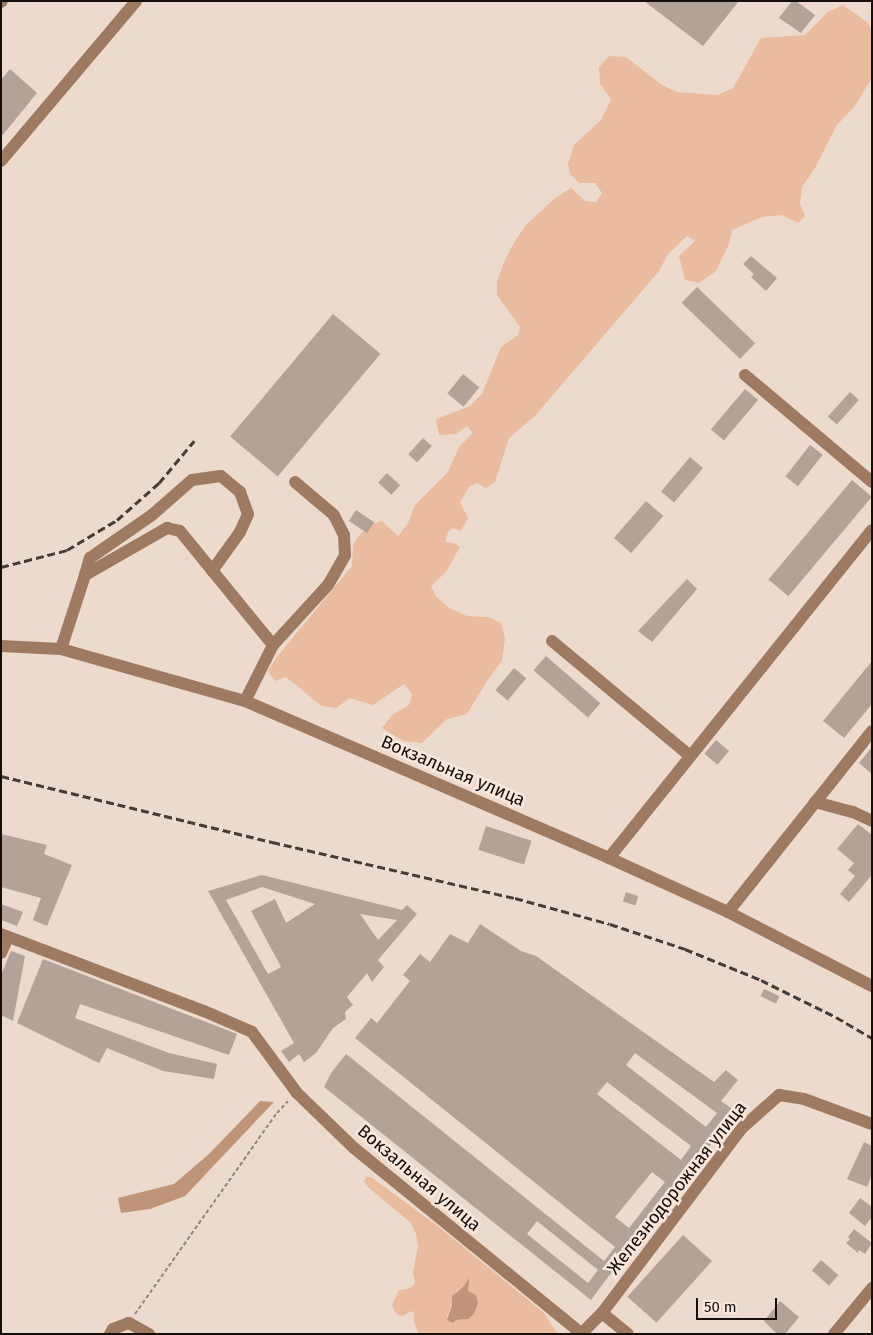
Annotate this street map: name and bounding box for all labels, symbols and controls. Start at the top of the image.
street label: Вокзальная улица [378,731,528,811]
street label: Железнодорожная улица [603,1097,751,1279]
street label: Вокзальная улица [353,1120,485,1236]
scale bar [698,1288,779,1320]
text: 50 m [704,1298,737,1316]

